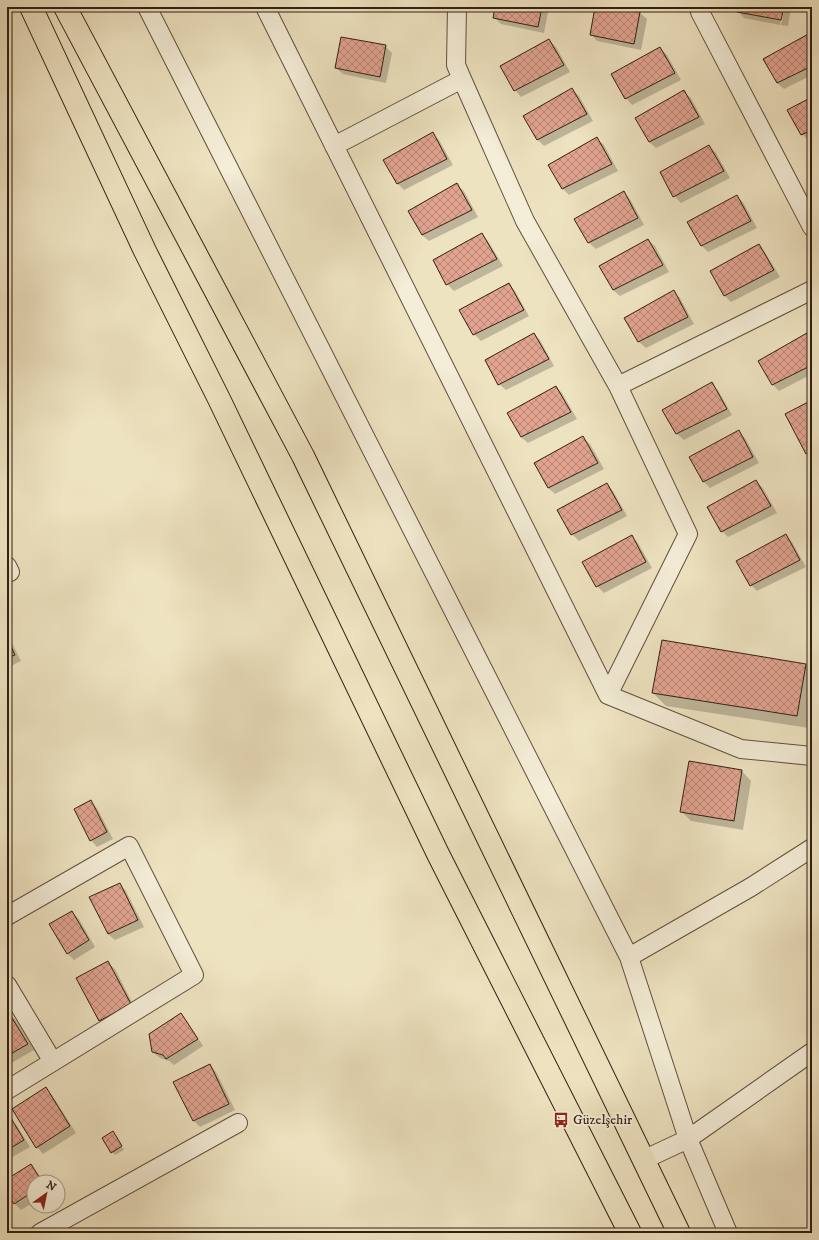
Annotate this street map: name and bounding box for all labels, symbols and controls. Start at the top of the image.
bus stop icon: Güzelşehir [552,1111,570,1129]
place label: Güzelşehir [573,1111,633,1129]
north arrow [26,1174,66,1214]
text: N [43,1178,59,1195]

